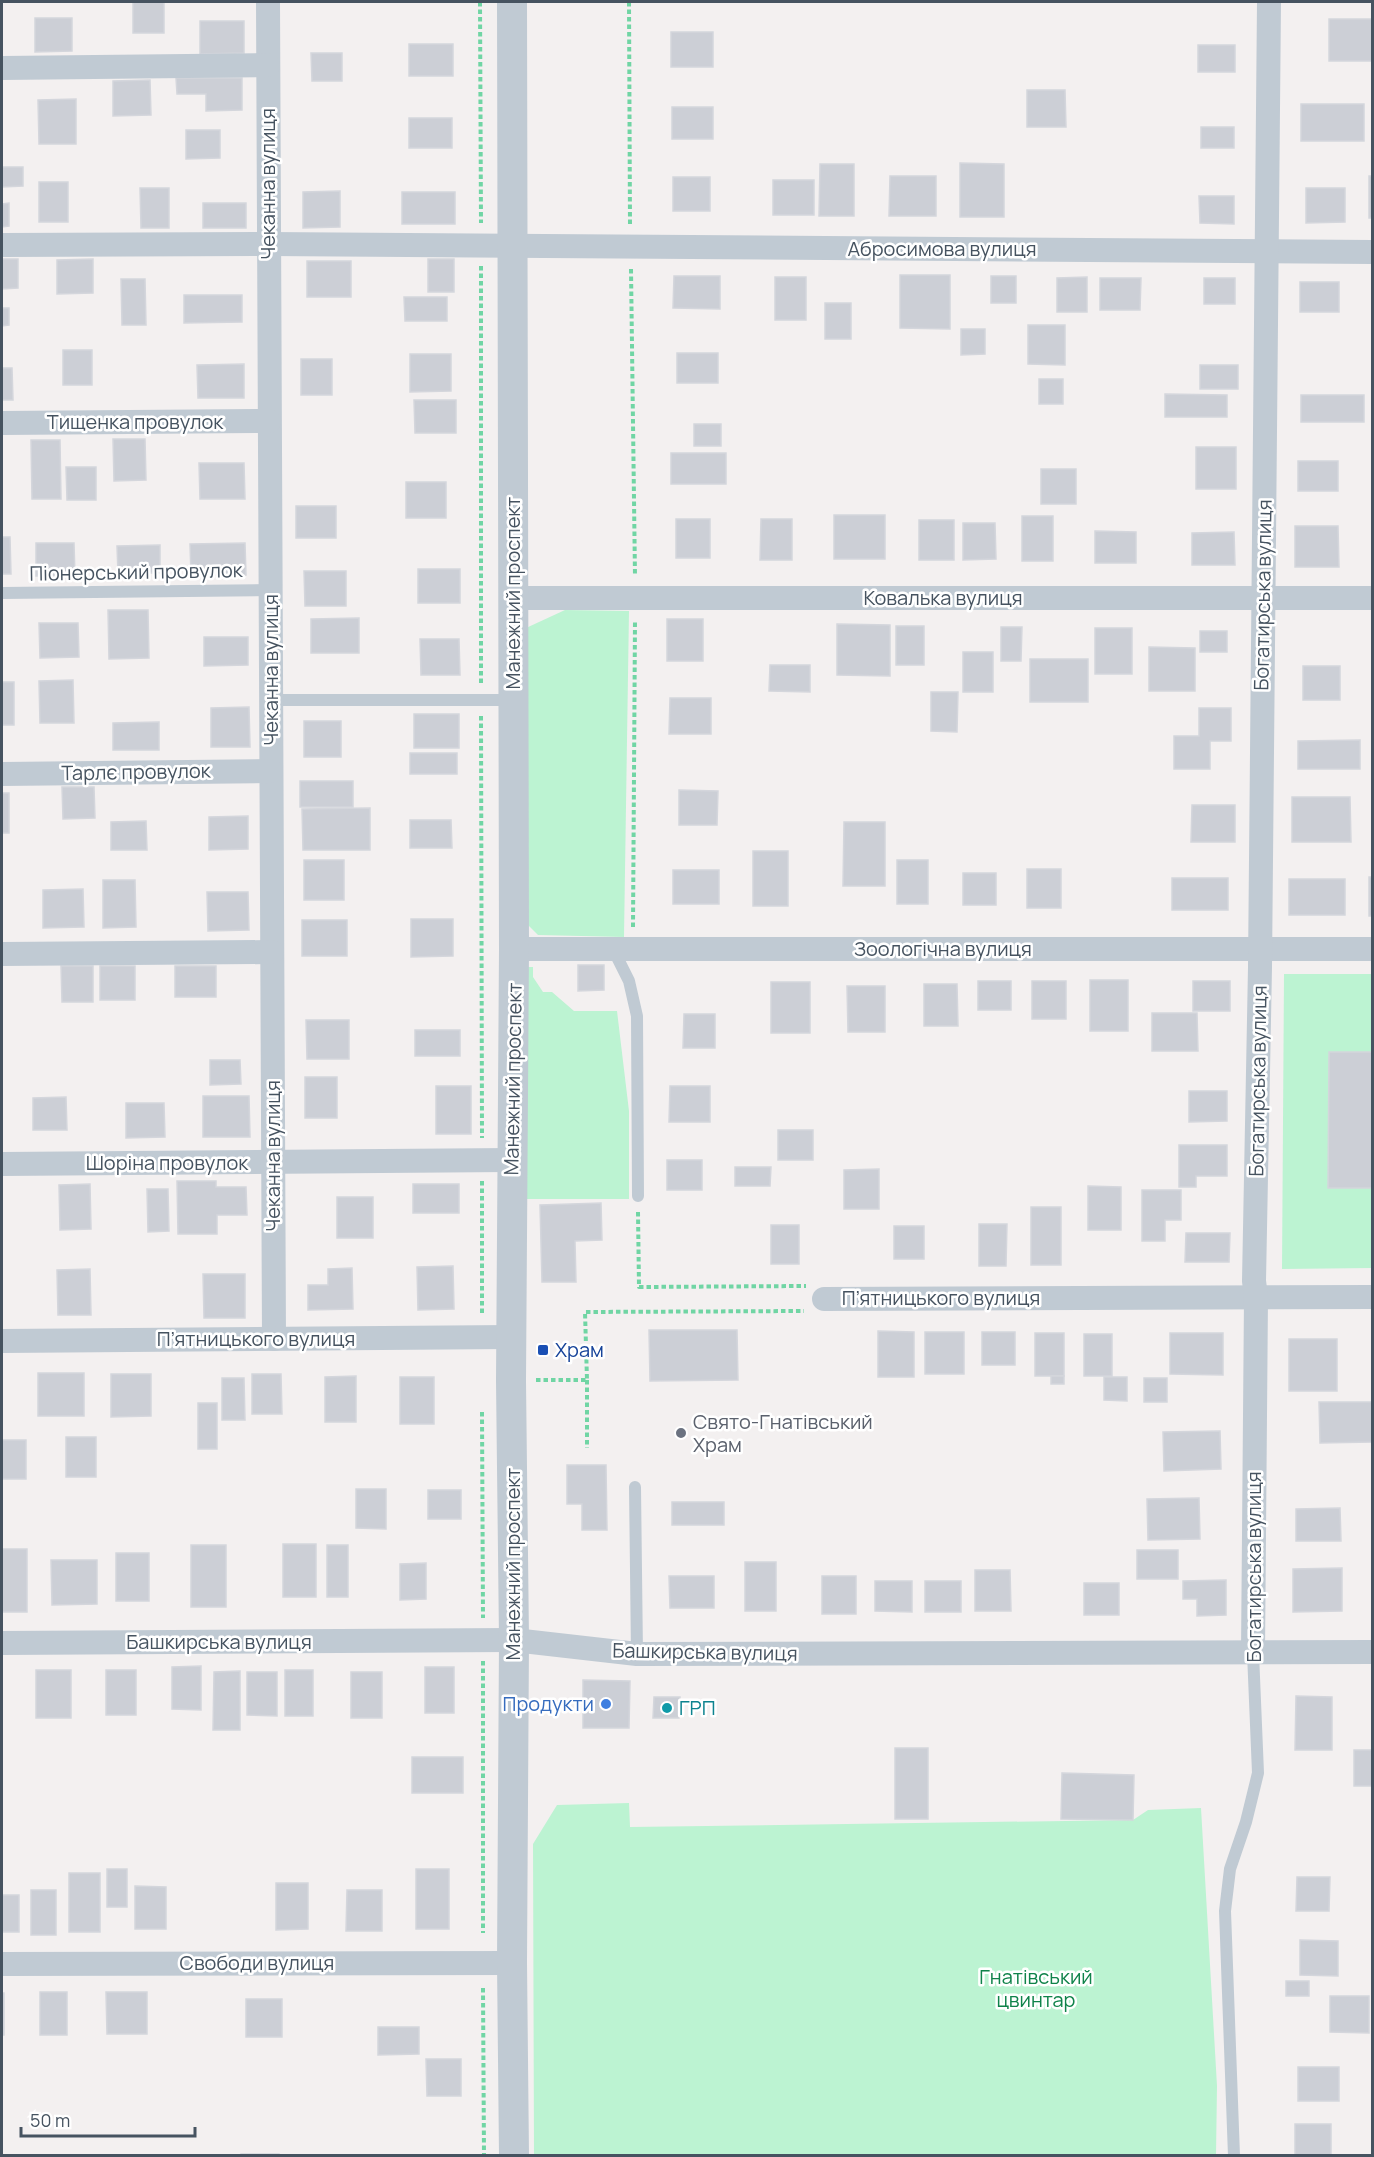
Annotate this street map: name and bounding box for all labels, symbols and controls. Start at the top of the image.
street label: Чеканна вулиця [254,108,281,260]
street label: Абросимова вулиця [847,235,1037,262]
street label: Тищенка провулок [47,408,224,435]
street label: Манежний проспект [499,497,526,689]
street label: Богатирська вулиця [1247,499,1278,691]
street label: Пiонерський провулок [29,556,244,587]
street label: Ковалька вулиця [863,584,1023,611]
street label: Чеканна вулиця [257,594,284,746]
street label: Тарлє провулок [61,757,212,786]
street label: Зоологічна вулиця [854,935,1032,962]
street label: Манежний проспект [497,982,528,1176]
street label: Богатирська вулиця [1242,985,1273,1177]
street label: Чеканна вулиця [259,1080,286,1232]
street label: Шоріна провулок [86,1149,249,1176]
street label: П’ятницького вулиця [842,1284,1040,1311]
street label: П’ятницького вулиця [157,1325,355,1352]
place label: Храм [555,1336,604,1363]
marker: Храм [536,1343,550,1357]
place label: Свято-Гнатівський Храм [693,1408,873,1458]
marker: Свято-Гнатівський Храм [674,1426,688,1440]
street label: Манежний проспект [499,1468,526,1660]
street label: Богатирська вулиця [1240,1471,1267,1663]
street label: Башкирська вулиця [126,1628,312,1655]
street label: Башкирська вулиця [612,1636,798,1667]
place label: Продукти [503,1690,594,1717]
place label: ГРП [679,1694,716,1721]
marker: Продукти [599,1697,613,1711]
marker: ГРП [660,1701,674,1715]
street label: Свободи вулиця [180,1949,334,1976]
park label: Гнатівський цвинтар [979,1963,1093,2013]
scale bar [21,2100,195,2138]
text: 50 m [30,2108,70,2132]

